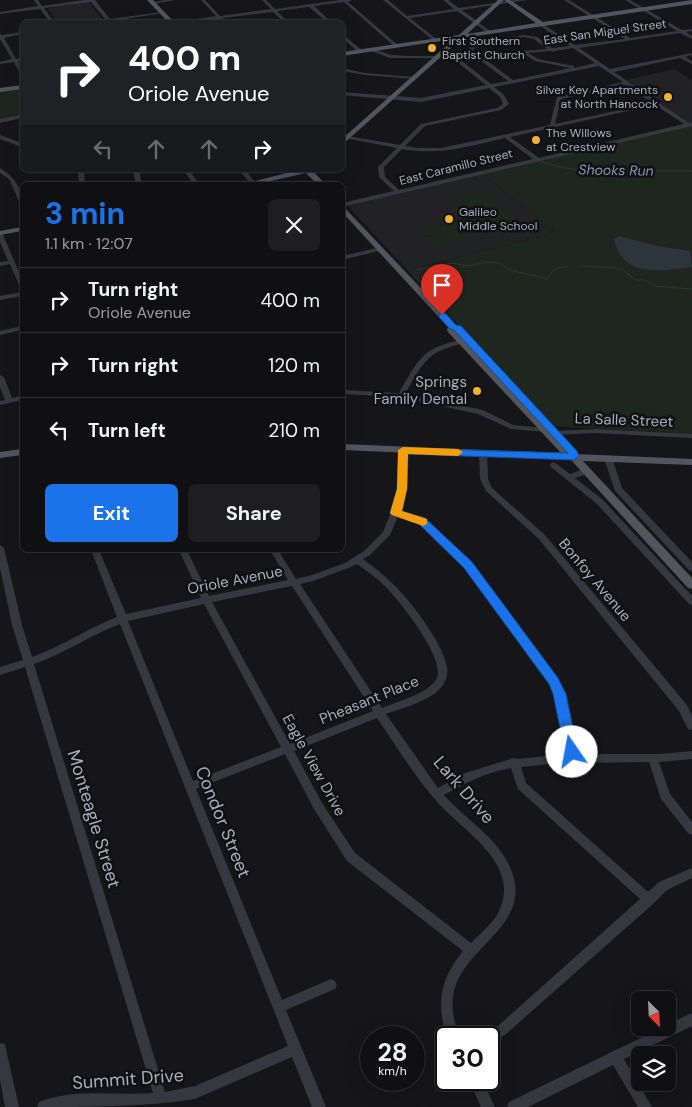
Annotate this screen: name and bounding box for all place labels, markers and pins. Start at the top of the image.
place label: First Southern Baptist Church [442,33,525,63]
marker: First Southern Baptist Church [426,42,438,54]
place label: Silver Key Apartments at North Hancock [536,82,658,112]
marker: Silver Key Apartments at North Hancock [662,91,674,103]
place label: The Willows at Crestview [546,125,615,155]
marker: The Willows at Crestview [530,134,542,146]
place label: Galileo Middle School [459,204,537,234]
marker: Galileo Middle School [443,213,455,225]
pin [421,264,463,315]
place label: Springs Family Dental [374,372,467,409]
marker: Springs Family Dental [471,385,483,397]

